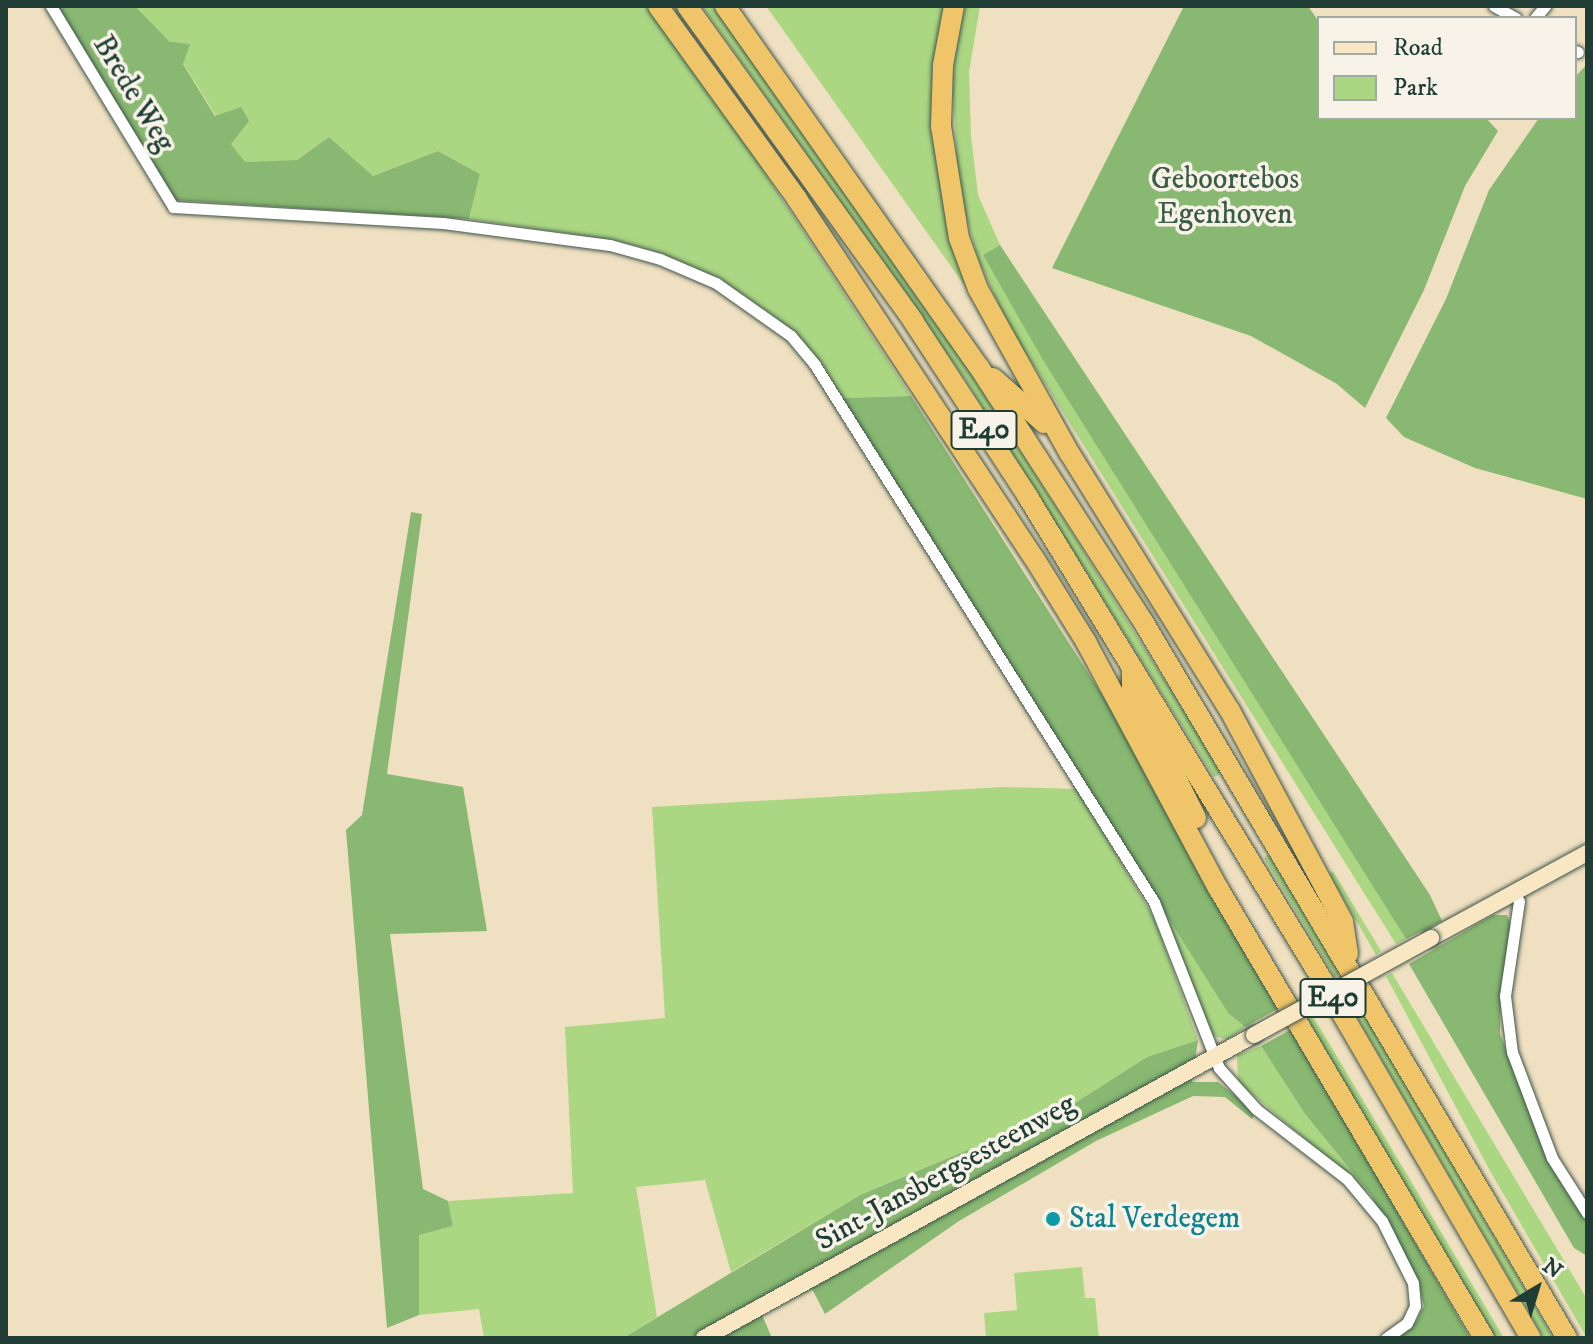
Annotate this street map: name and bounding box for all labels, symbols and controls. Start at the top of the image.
legend [1317,16,1577,120]
street label: Brede Weg [84,29,182,159]
text: Road [1393,33,1443,63]
text: Park [1393,73,1438,103]
park label: Geboortebos Egenhoven [1151,162,1299,232]
road number: E40 [950,406,1018,454]
road number: E40 [1299,974,1367,1022]
street label: Sint-Jansbergsesteenweg [810,1087,1082,1259]
place label: Stal Verdegem [1069,1201,1240,1237]
marker: Stal Verdegem [1044,1210,1062,1228]
north arrow [1497,1248,1577,1328]
text: N [1537,1252,1568,1285]

